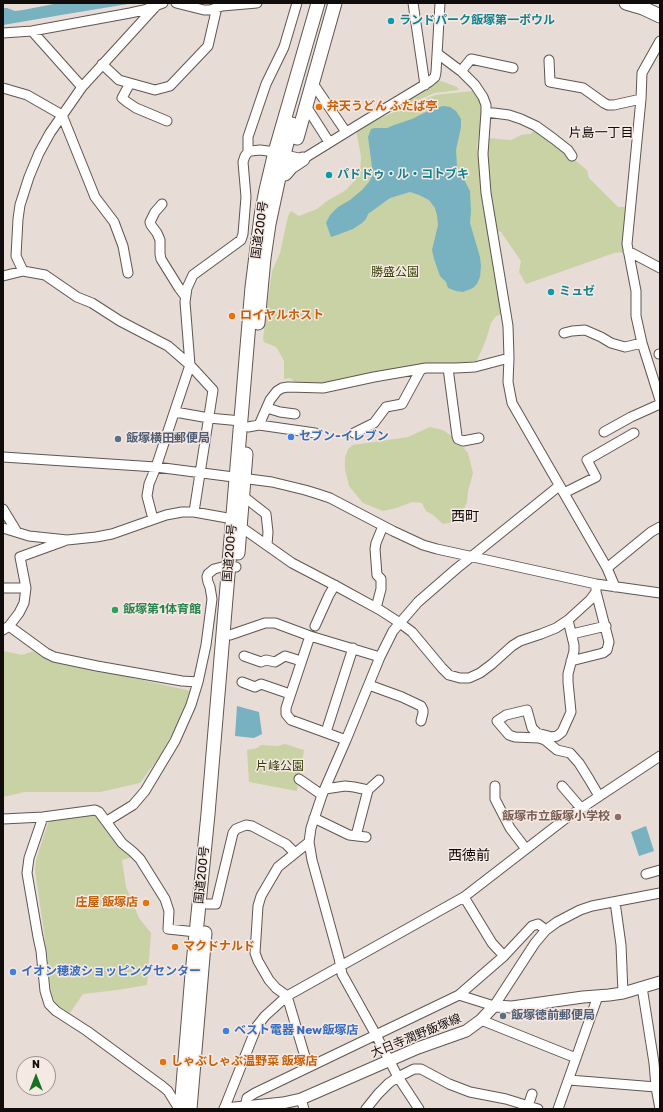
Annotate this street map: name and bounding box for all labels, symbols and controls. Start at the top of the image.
place label: ランドパーク飯塚第一ボウル [399,14,555,28]
marker: ランドパーク飯塚第一ボウル [386,16,396,26]
place label: 弁天うどん ふたば亭 [327,100,438,114]
marker: 弁天うどん ふたば亭 [314,102,324,112]
district label: 片島一丁目 [569,125,633,141]
place label: パドドゥ・ル・コトブキ [337,168,469,182]
marker: パドドゥ・ル・コトブキ [324,170,334,180]
street label: 国道200号 [249,200,271,260]
park label: 勝盛公園 [371,266,419,280]
place label: ミュゼ [559,285,595,299]
marker: ミュゼ [546,287,556,297]
place label: ロイヤルホスト [240,309,324,323]
marker: ロイヤルホスト [227,311,237,321]
place label: セブン-イレブン [299,430,389,444]
place label: 飯塚横田郵便局 [126,432,210,446]
marker: セブン-イレブン [286,432,296,442]
marker: 飯塚横田郵便局 [113,434,123,444]
district label: 西町 [451,509,479,525]
street label: 国道200号 [220,523,240,583]
place label: 飯塚第1体育館 [123,603,201,617]
marker: 飯塚第1体育館 [110,605,120,615]
park label: 片峰公園 [256,760,304,774]
place label: 飯塚市立飯塚小学校 [502,810,610,824]
marker: 飯塚市立飯塚小学校 [613,812,623,822]
street label: 国道200号 [192,845,212,905]
district label: 西徳前 [448,848,490,864]
place label: 庄屋 飯塚店 [75,896,138,910]
marker: 庄屋 飯塚店 [141,898,151,908]
place label: マクドナルド [183,940,255,954]
marker: マクドナルド [170,942,180,952]
place label: イオン穂波ショッピングセンター [21,965,201,979]
marker: イオン穂波ショッピングセンター [8,967,18,977]
place label: 飯塚徳前郵便局 [511,1009,595,1023]
street label: 大日寺潤野飯塚線 [369,1011,463,1061]
marker: 飯塚徳前郵便局 [498,1011,508,1021]
place label: ベスト電器 New飯塚店 [234,1024,358,1038]
marker: ベスト電器 New飯塚店 [221,1026,231,1036]
place label: しゃぶしゃぶ温野菜 飯塚店 [171,1055,318,1069]
north arrow [16,1056,56,1096]
marker: しゃぶしゃぶ温野菜 飯塚店 [158,1057,168,1067]
text: N [32,1058,40,1071]

